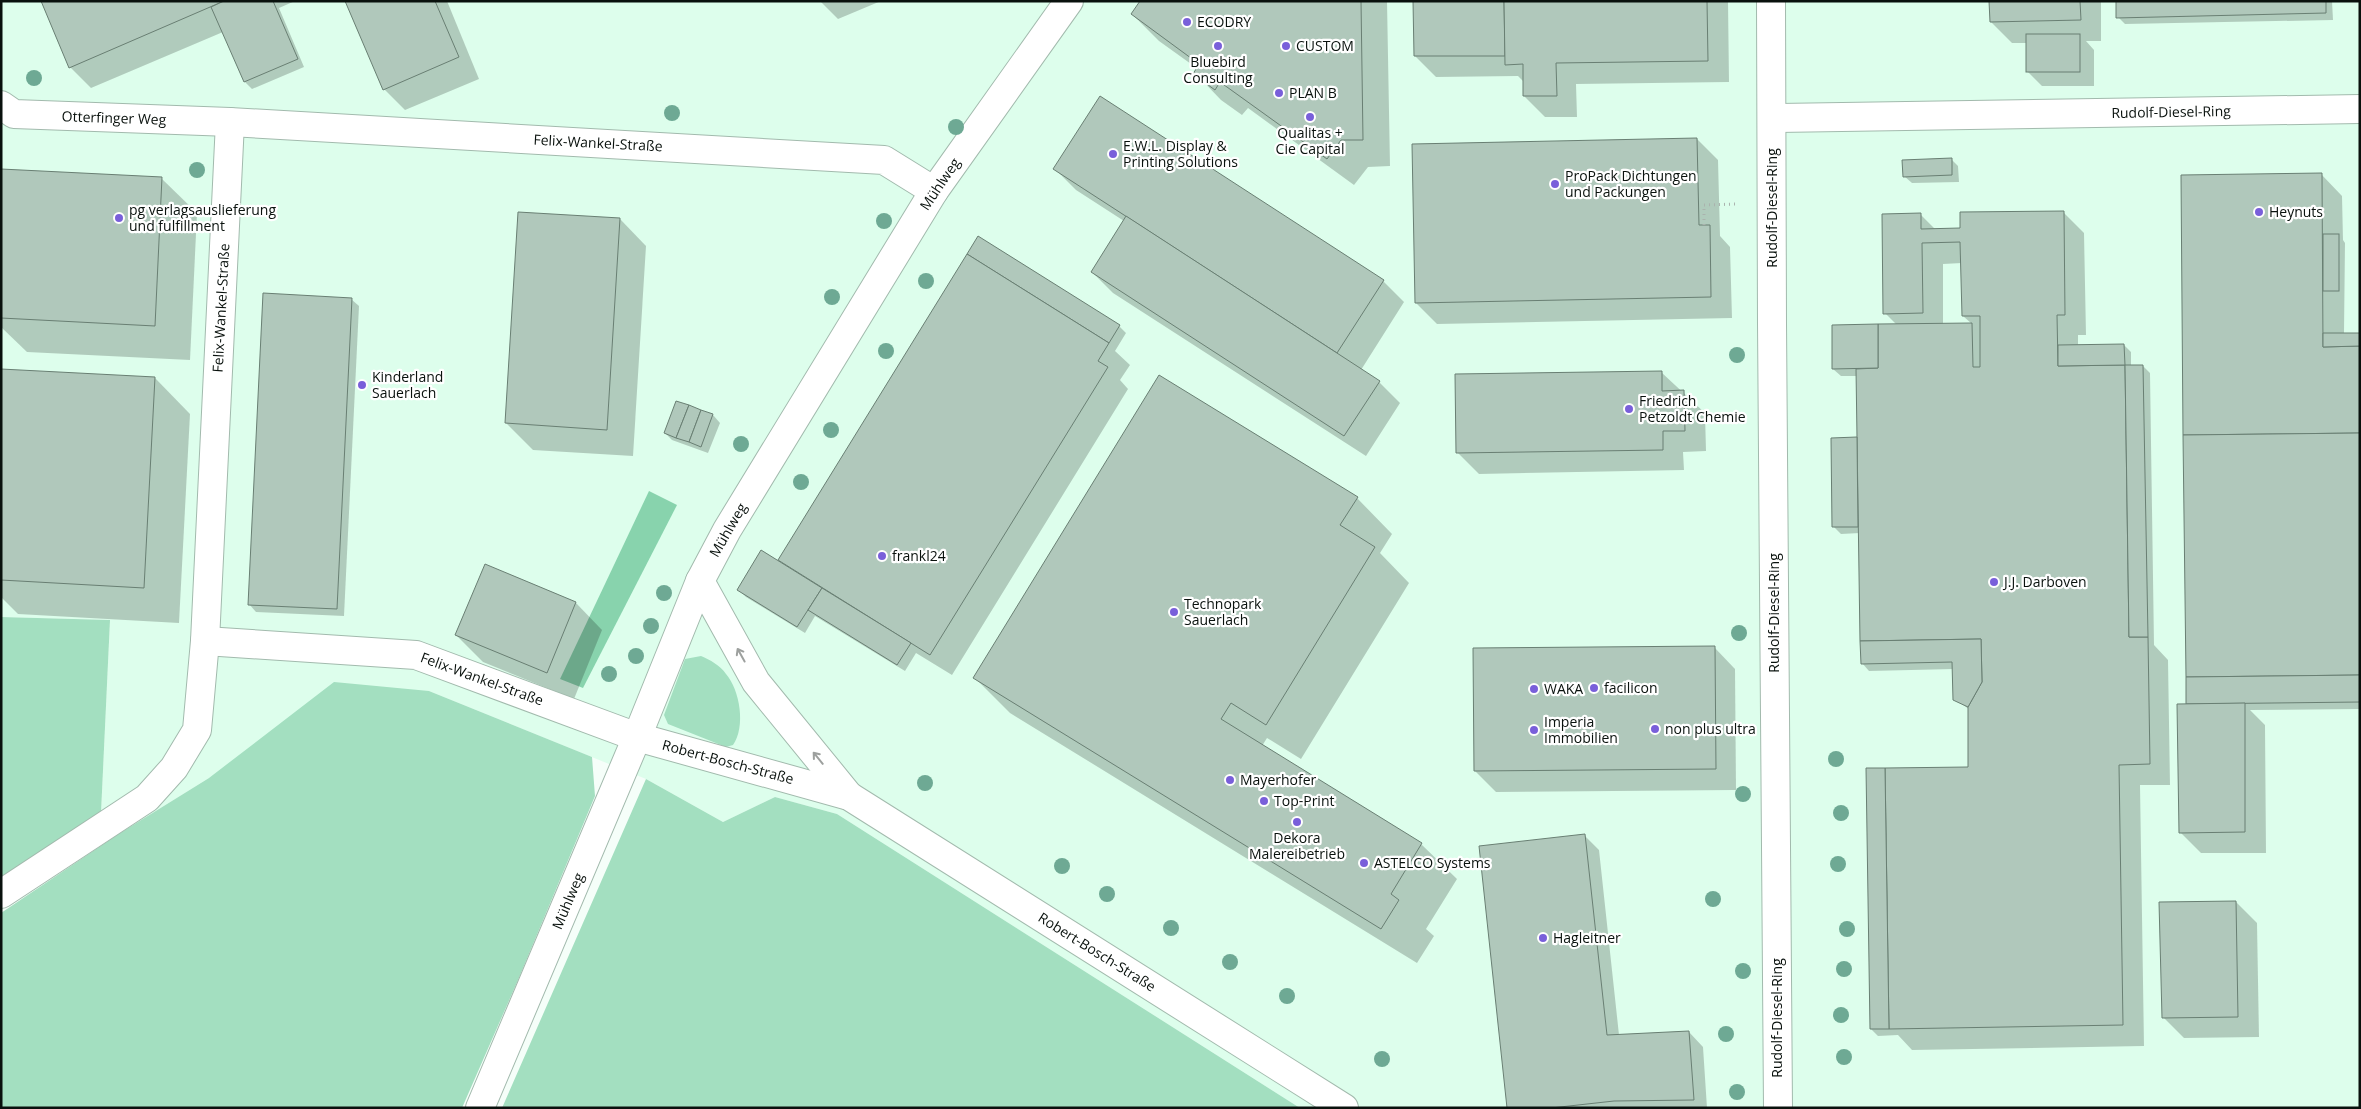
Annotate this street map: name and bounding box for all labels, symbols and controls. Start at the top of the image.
place label: ECODRY [1197,12,1251,31]
marker: ECODRY [1181,16,1193,28]
place label: CUSTOM [1296,36,1354,55]
marker: Bluebird Consulting [1212,40,1224,52]
marker: CUSTOM [1280,40,1292,52]
place label: Bluebird Consulting [1183,52,1253,87]
place label: PLAN B [1289,83,1337,102]
marker: PLAN B [1273,87,1285,99]
street label: Rudolf-Diesel-Ring [2111,101,2231,122]
street label: Otterfinger Weg [61,106,167,129]
marker: Qualitas + Cie Capital [1304,111,1316,123]
place label: Qualitas + Cie Capital [1276,123,1344,158]
street label: Felix-Wankel-Straße [533,130,663,155]
place label: E.W.L. Display & Printing Solutions [1123,136,1238,171]
marker: E.W.L. Display & Printing Solutions [1107,148,1119,160]
street label: Rudolf-Diesel-Ring [1762,148,1781,268]
street label: Mühlweg [915,153,964,214]
place label: ProPack Dichtungen und Packungen [1565,166,1697,201]
marker: ProPack Dichtungen und Packungen [1549,178,1561,190]
place label: pg verlagsauslieferung und fulfillment [129,200,276,235]
place label: Heynuts [2269,202,2323,221]
marker: Heynuts [2253,206,2265,218]
marker: pg verlagsauslieferung und fulfillment [113,212,125,224]
street label: Felix-Wankel-Straße [208,243,233,373]
place label: Kinderland Sauerlach [372,367,443,402]
marker: Kinderland Sauerlach [356,379,368,391]
place label: Friedrich Petzoldt Chemie [1639,391,1746,426]
marker: Friedrich Petzoldt Chemie [1623,403,1635,415]
street label: Mühlweg [704,499,751,560]
place label: frankl24 [892,546,946,565]
marker: frankl24 [876,550,888,562]
street label: Rudolf-Diesel-Ring [1764,553,1783,673]
place label: J.J. Darboven [2002,572,2087,591]
marker: J.J. Darboven [1988,576,2000,588]
place label: Technopark Sauerlach [1184,594,1262,629]
marker: Technopark Sauerlach [1168,606,1180,618]
street label: Felix-Wankel-Straße [418,647,546,710]
one-way arrow [736,648,746,662]
place label: facilicon [1604,678,1658,697]
place label: WAKA [1544,679,1583,698]
marker: facilicon [1588,682,1600,694]
marker: WAKA [1528,683,1540,695]
place label: Imperia Immobilien [1544,712,1618,747]
place label: non plus ultra [1665,719,1756,738]
marker: non plus ultra [1649,723,1661,735]
marker: Imperia Immobilien [1528,724,1540,736]
street label: Robert-Bosch-Straße [660,735,796,788]
one-way arrow [813,752,824,765]
place label: Mayerhofer [1240,770,1317,789]
marker: Mayerhofer [1224,774,1236,786]
place label: Top-Print [1274,791,1334,810]
marker: Top-Print [1258,795,1270,807]
marker: Dekora Malereibetrieb [1291,816,1303,828]
place label: Dekora Malereibetrieb [1249,828,1345,863]
place label: ASTELCO Systems [1374,853,1491,872]
marker: ASTELCO Systems [1358,857,1370,869]
street label: Mühlweg [547,869,588,932]
street label: Robert-Bosch-Straße [1035,908,1160,996]
place label: Hagleitner [1553,928,1621,947]
marker: Hagleitner [1537,932,1549,944]
street label: Rudolf-Diesel-Ring [1767,958,1786,1078]

